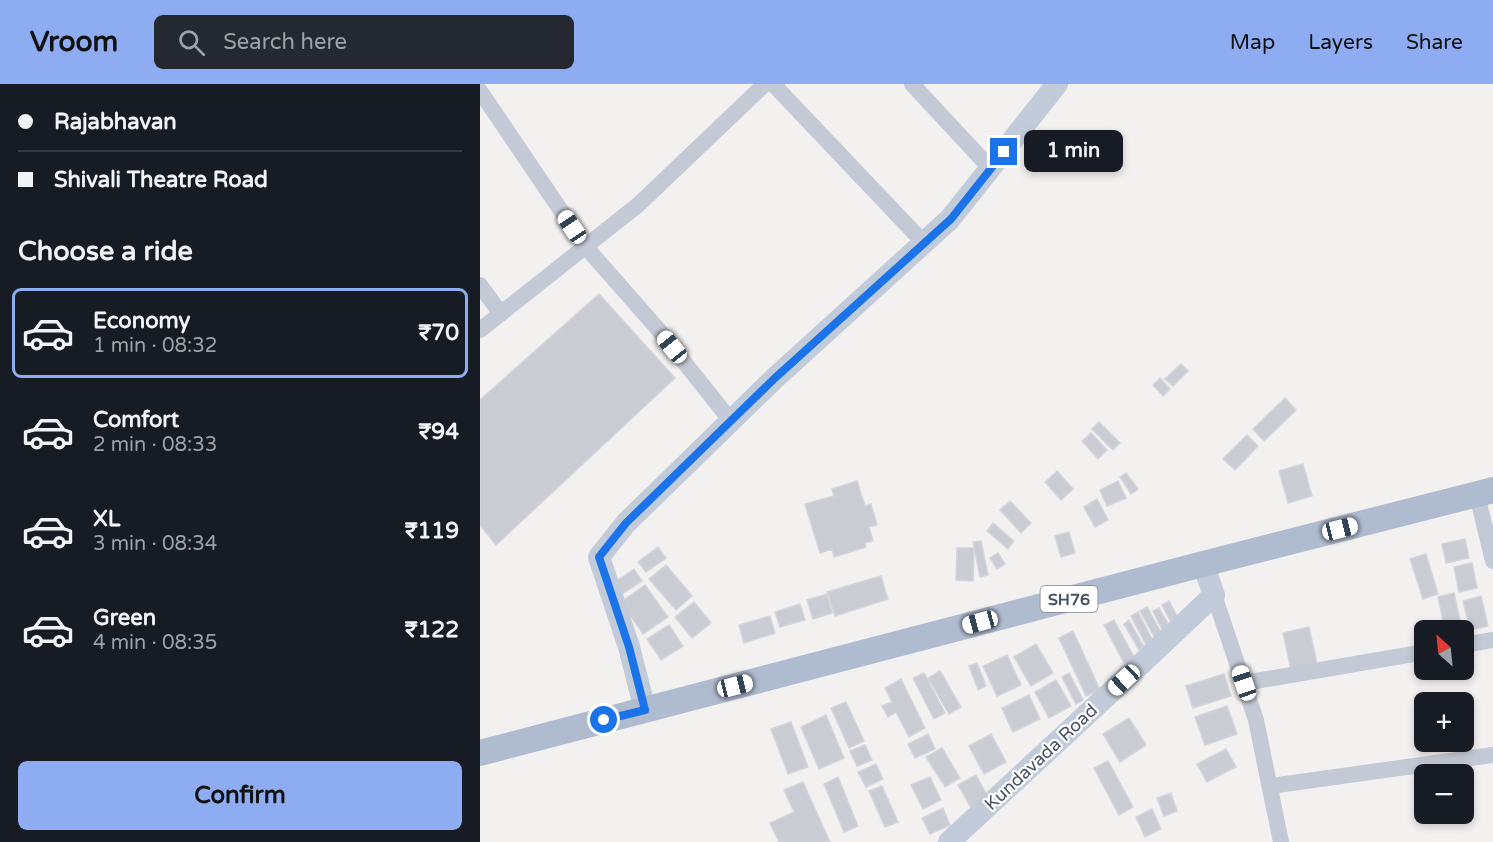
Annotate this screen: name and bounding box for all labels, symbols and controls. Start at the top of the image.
search box [154,15,574,69]
text: Vroom [30,25,118,59]
icon: search [175,26,208,59]
text: Search here [223,29,347,55]
text: Map [1230,30,1275,55]
text: Layers [1308,30,1373,55]
text: Share [1406,30,1463,55]
text: Rajabhavan [54,109,177,135]
callout: 1 min [1025,131,1124,173]
route end [990,138,1017,165]
text: 1 min [1047,139,1100,163]
text: Shivali Theatre Road [54,167,268,193]
car [554,207,590,247]
text: Choose a ride [18,235,193,268]
icon: car [21,306,75,360]
text: Economy [93,308,190,334]
text: ₹70 [418,320,459,346]
car [654,327,690,367]
text: 1 min · 08:32 [93,334,217,358]
icon: car [21,405,75,459]
text: Comfort [93,407,179,433]
text: ₹94 [418,419,459,445]
text: 2 min · 08:33 [93,433,217,457]
icon: car [21,504,75,558]
text: XL [93,506,120,532]
car [1320,516,1360,542]
text: ₹119 [405,518,459,544]
text: 3 min · 08:34 [93,532,217,556]
road number: SH76 [1040,586,1098,612]
icon: car [21,603,75,657]
text: Green [93,605,156,631]
car [960,609,1000,635]
text: ₹122 [405,617,459,643]
north arrow [1414,620,1474,680]
map controls [1414,620,1474,824]
text: 4 min · 08:35 [93,631,217,655]
car [1105,661,1143,699]
car [1230,663,1258,703]
car [715,673,755,699]
button: + [1414,692,1474,752]
street label: Kundavada Road [980,699,1102,815]
route start [590,706,617,733]
button: Confirm [18,761,462,830]
button: − [1414,764,1474,824]

